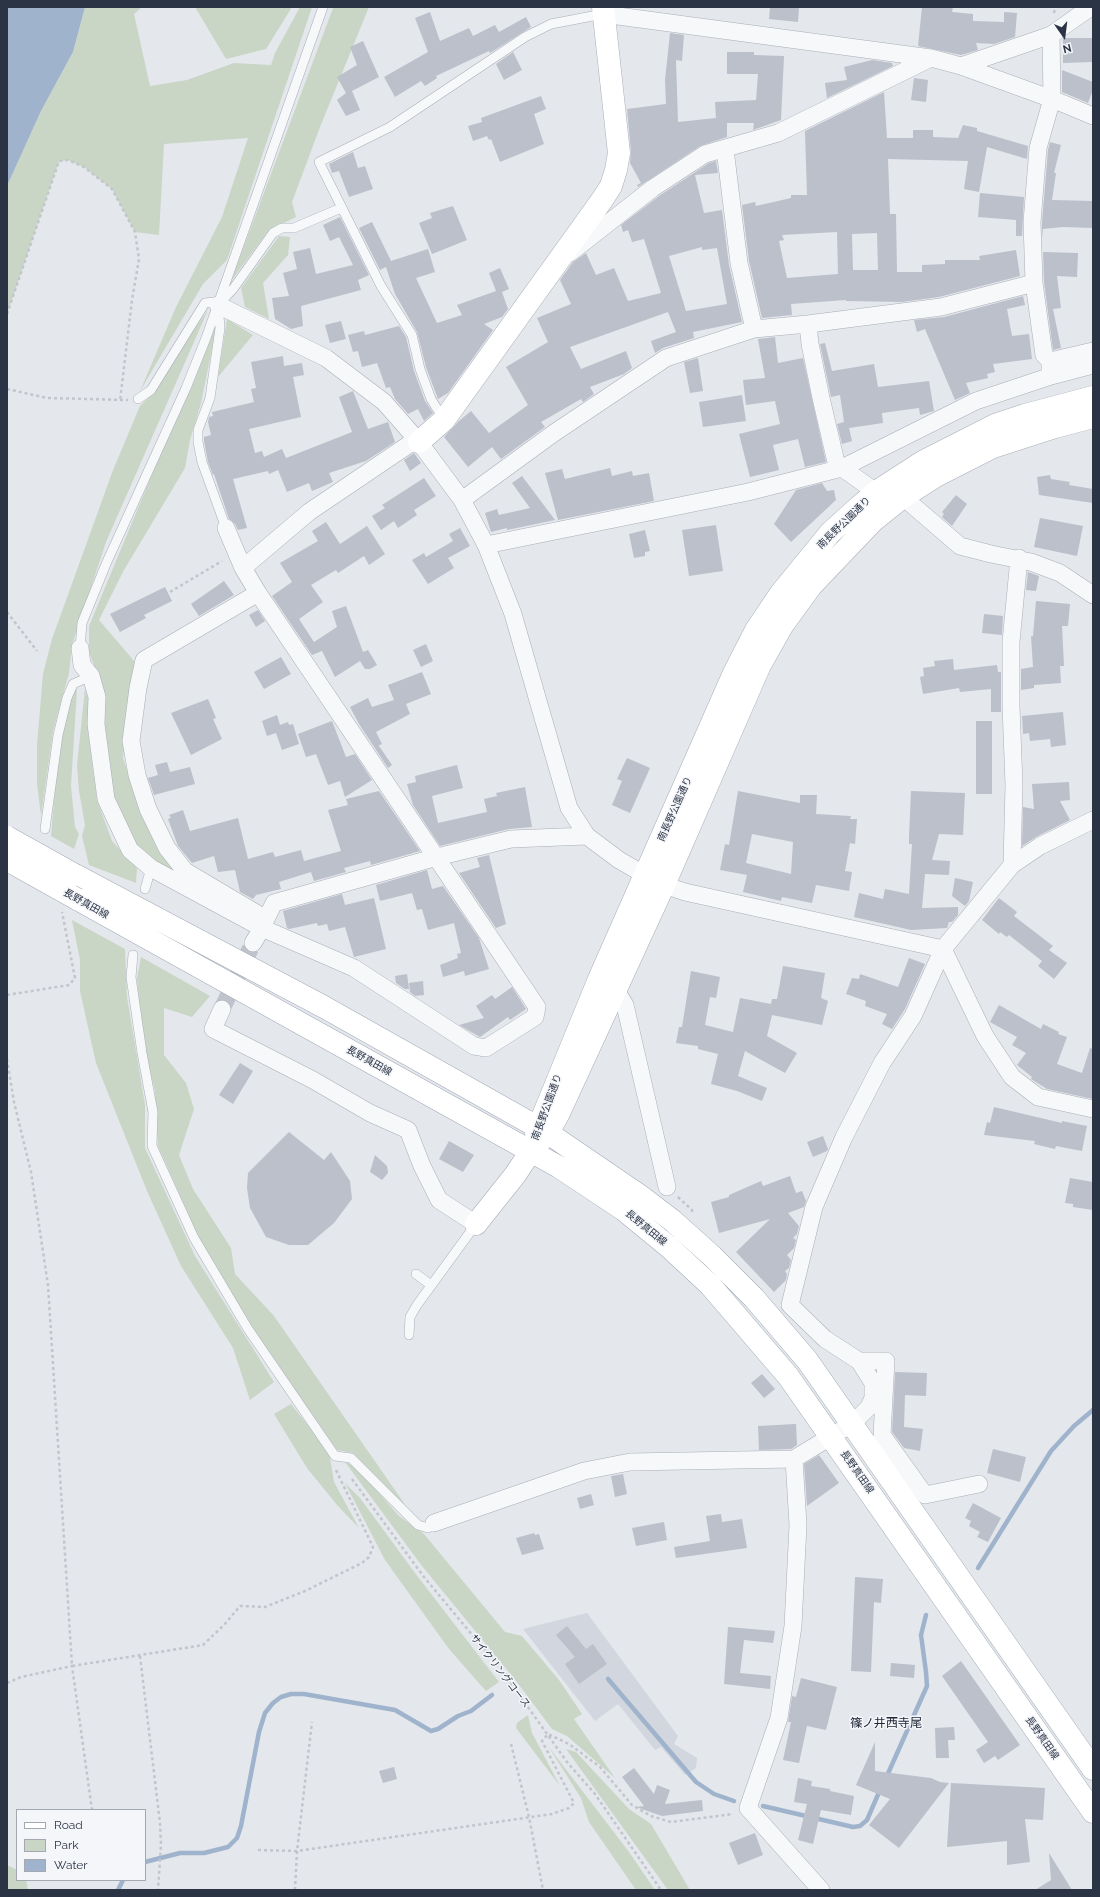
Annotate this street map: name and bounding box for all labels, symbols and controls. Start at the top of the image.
north arrow [1044,16,1084,56]
text: N [1061,41,1073,55]
street label: 南長野公園通り [815,494,873,552]
street label: 南長野公園通り [655,775,695,843]
street label: 長野真田線 [61,887,111,921]
street label: 長野真田線 [344,1044,394,1078]
street label: 南長野公園通り [529,1072,565,1142]
street label: 長野真田線 [623,1208,669,1248]
street label: 長野真田線 [838,1448,876,1496]
street label: サイクリングコース [468,1632,532,1710]
street label: 長野真田線 [1023,1714,1061,1762]
district label: 篠ノ井西寺尾 [850,1716,922,1730]
legend [16,1809,146,1881]
text: Road [54,1818,83,1832]
text: Park [54,1838,79,1852]
text: Water [54,1858,88,1872]

